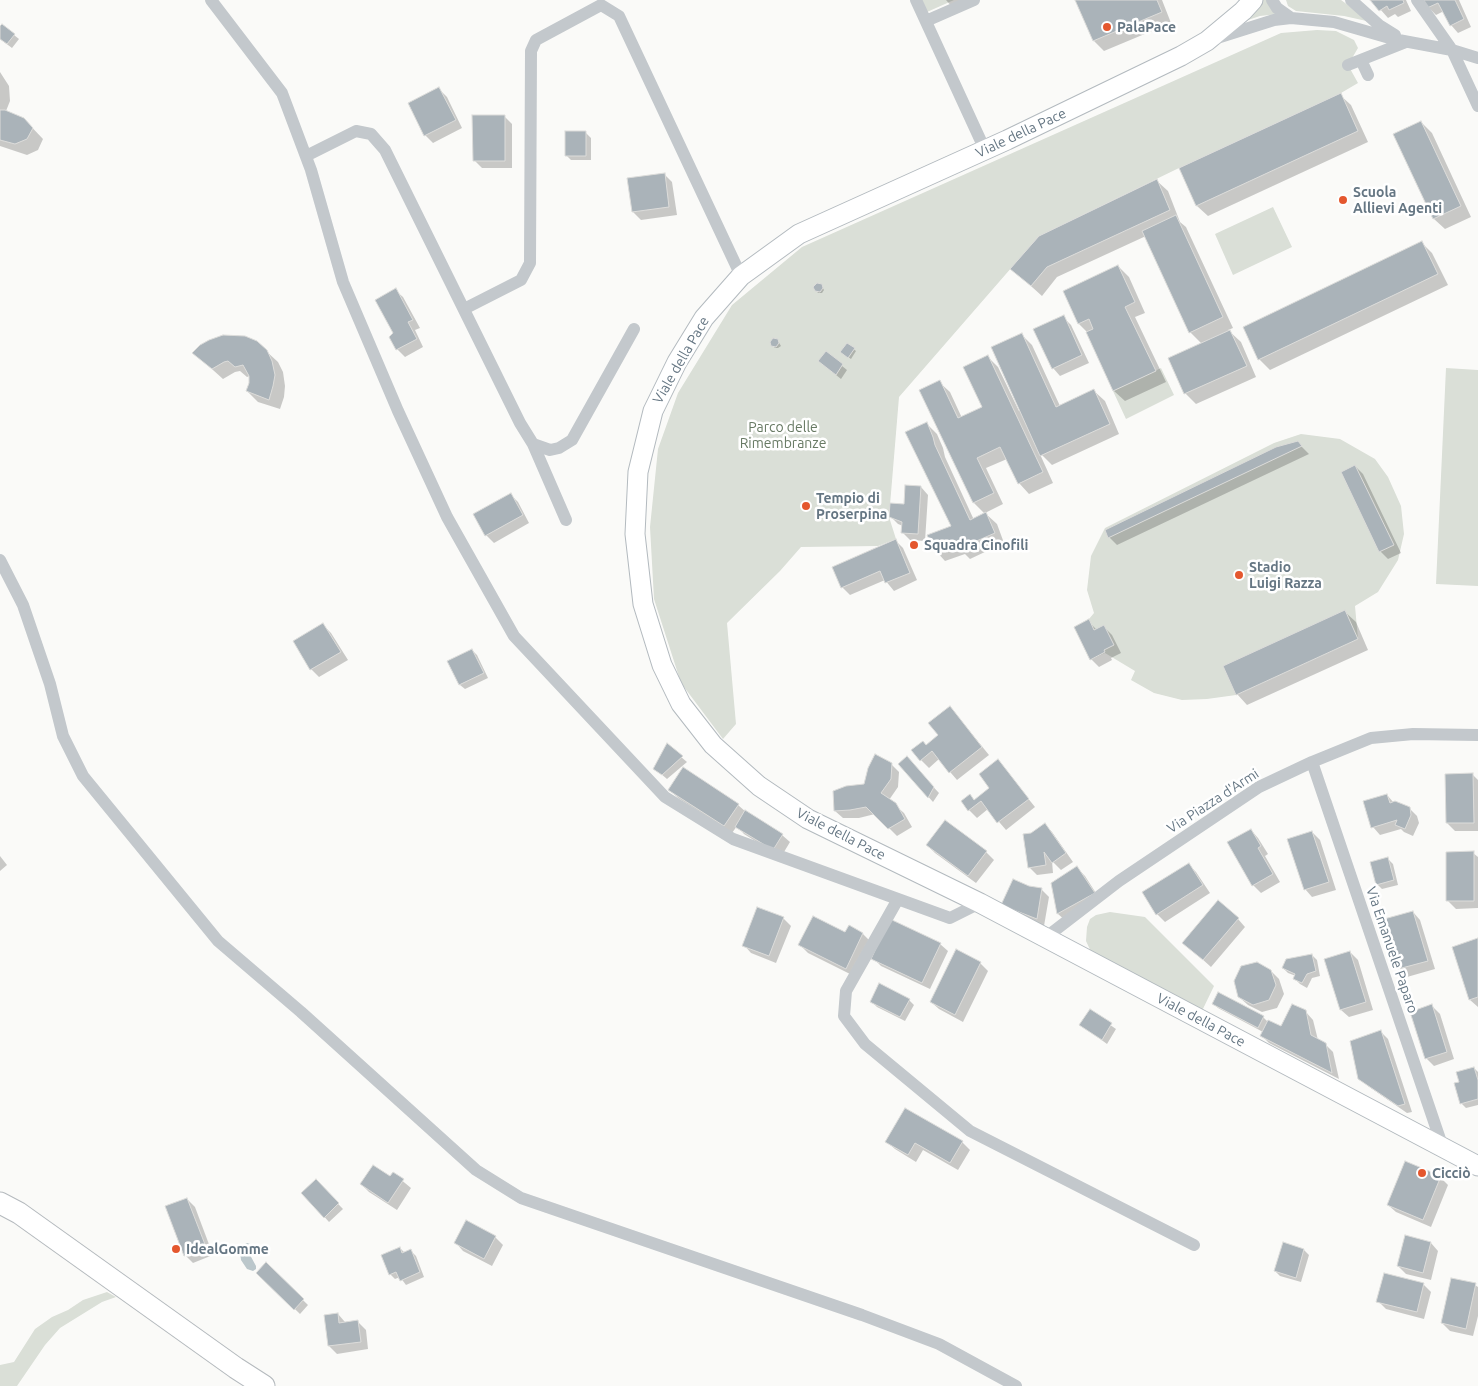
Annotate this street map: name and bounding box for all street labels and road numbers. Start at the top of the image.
street label: Viale della Pace [973,105,1069,161]
street label: Viale della Pace [649,313,713,407]
street label: Via Piazza d'Armi [1164,765,1262,837]
street label: Viale della Pace [794,804,888,864]
street label: Via Emanuele Paparo [1362,884,1422,1016]
street label: Viale della Pace [1154,990,1248,1050]

